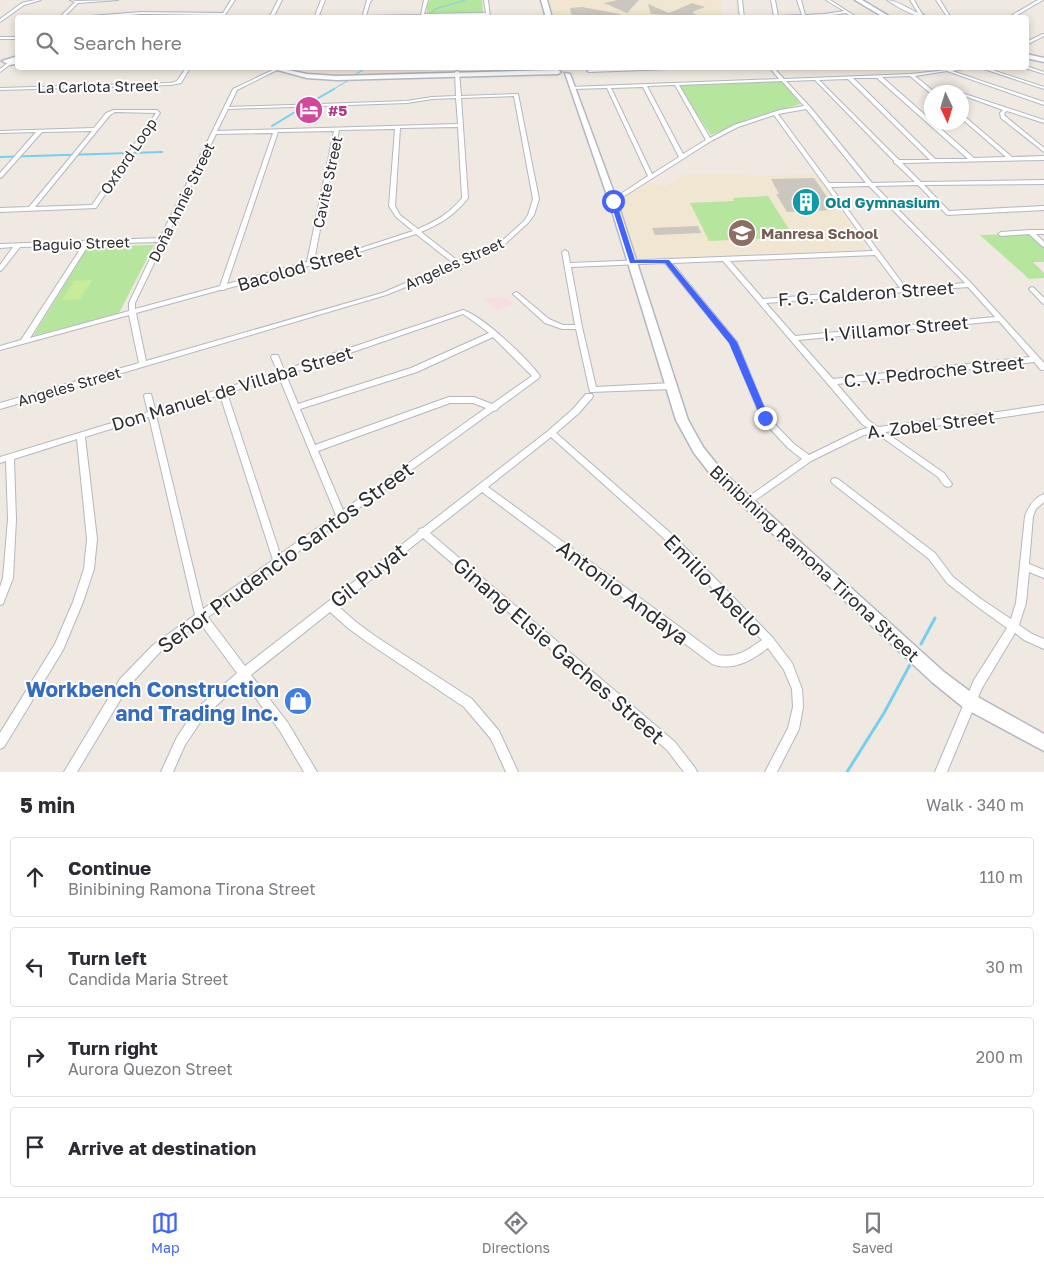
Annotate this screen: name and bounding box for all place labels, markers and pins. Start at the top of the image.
hotel icon: #5 [294,95,324,125]
place label: #5 [328,101,347,119]
building icon: Old Gymnasium [791,187,821,217]
place label: Old Gymnasium [825,193,940,211]
school or university icon: Manresa School [727,218,757,248]
place label: Manresa School [761,224,878,242]
place label: Workbench Construction and Trading Inc. [26,676,279,726]
shop icon: Workbench Construction and Trading Inc. [283,686,313,716]

